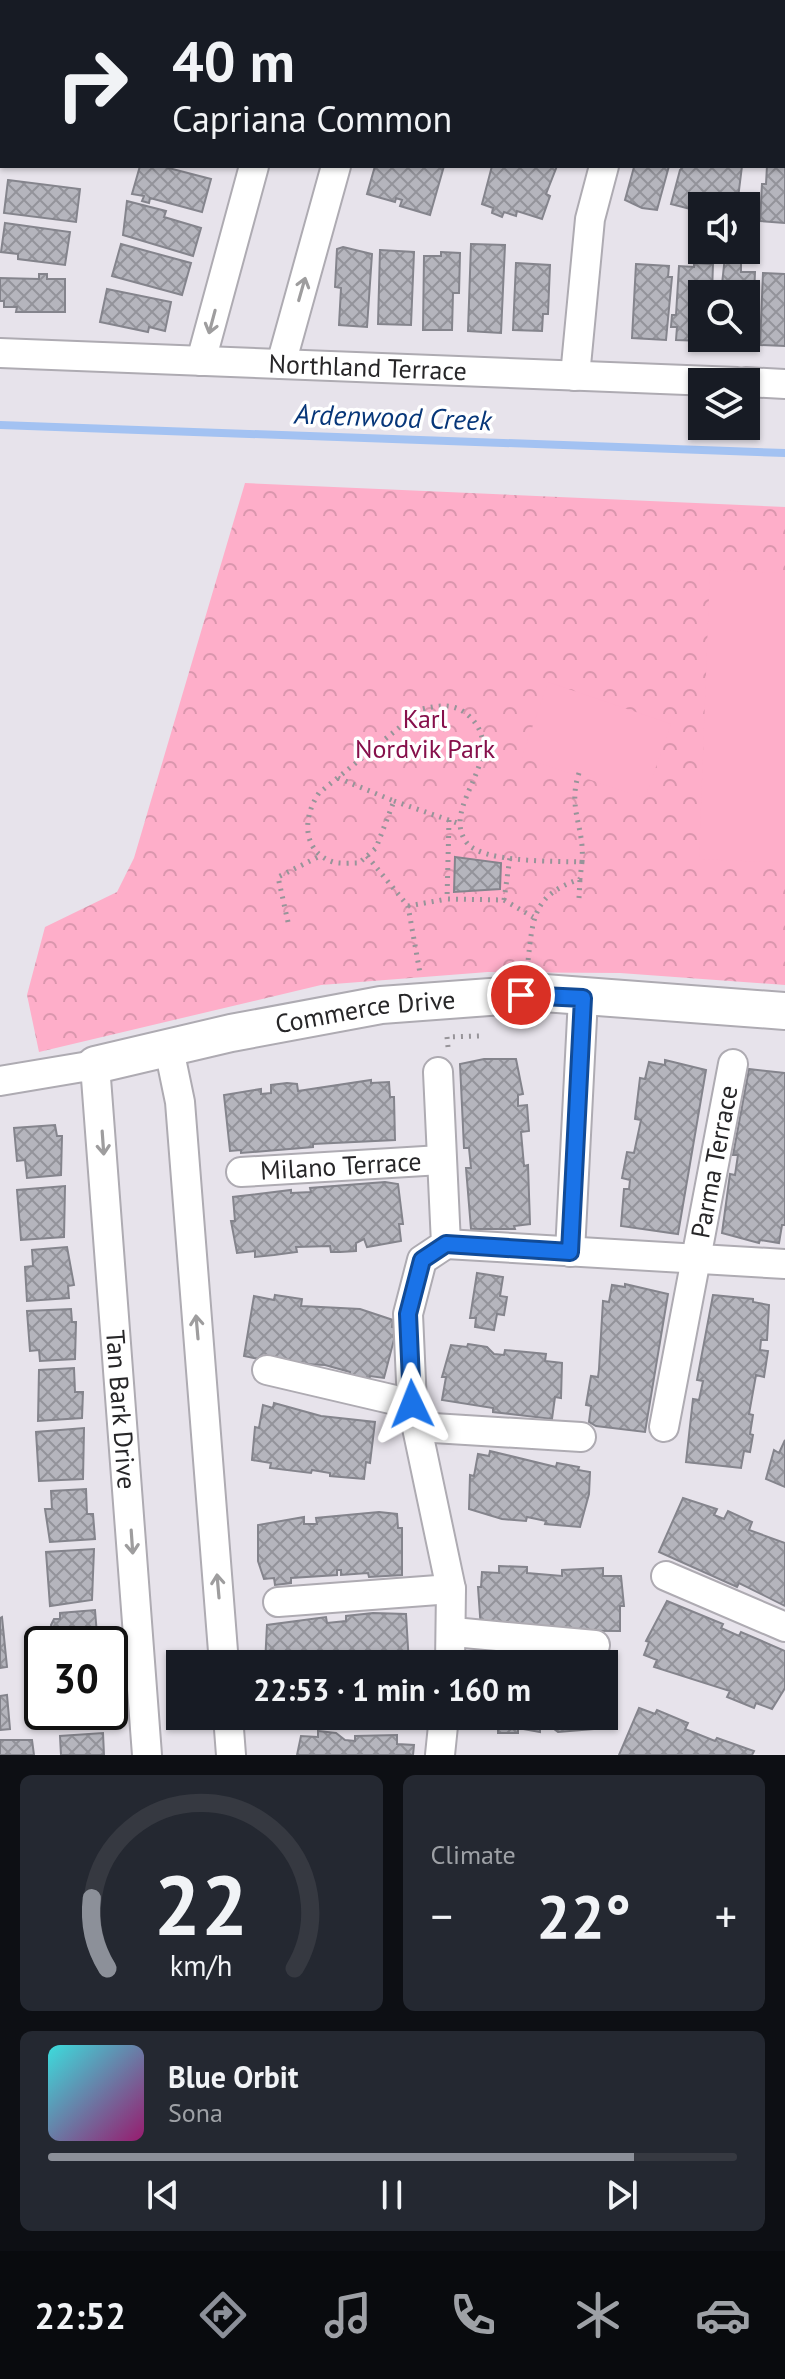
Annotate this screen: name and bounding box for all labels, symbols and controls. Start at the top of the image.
text: 40 m [172,25,295,97]
icon: right [40,32,144,136]
text: Capriana Common [172,95,452,142]
map controls [688,192,760,440]
button: sound [688,192,760,264]
one-way arrow [296,277,310,302]
button: search [688,280,760,352]
one-way arrow [204,309,219,335]
street label: Northland Terrace [268,347,467,387]
button: layers [688,368,760,440]
water label: Ardenwood Creek [293,395,494,438]
park label: Karl Nordvik Park [355,702,496,765]
pin [487,961,555,1029]
icon: arrive [499,973,543,1017]
street label: Commerce Drive [272,983,457,1040]
street label: Parma Terrace [683,1083,745,1241]
one-way arrow [96,1129,111,1156]
street label: Milano Terrace [259,1144,422,1187]
one-way arrow [189,1314,204,1341]
street label: Tan Bark Drive [99,1329,144,1490]
position arrow [370,1362,454,1446]
one-way arrow [125,1528,140,1555]
one-way arrow [210,1573,225,1600]
speed limit sign: 30 [24,1626,128,1730]
text: 22:53 · 1 min · 160 m [253,1670,531,1709]
text: Climate [431,1838,516,1871]
text: 22 [154,1850,248,1958]
text: 22° [537,1877,631,1955]
text: − [431,1887,453,1944]
text: + [715,1887,737,1944]
text: km/h [170,1947,233,1984]
text: Blue Orbit [168,2057,298,2096]
text: Sona [168,2096,223,2129]
icon: previous [141,2173,185,2217]
icon: pause [370,2173,414,2217]
icon: next [600,2173,644,2217]
icon: directions [195,2287,251,2343]
icon: music [320,2287,376,2343]
icon: phone [445,2287,501,2343]
icon: climate [570,2287,626,2343]
icon: car [695,2287,751,2343]
text: 22:52 [34,2292,126,2339]

